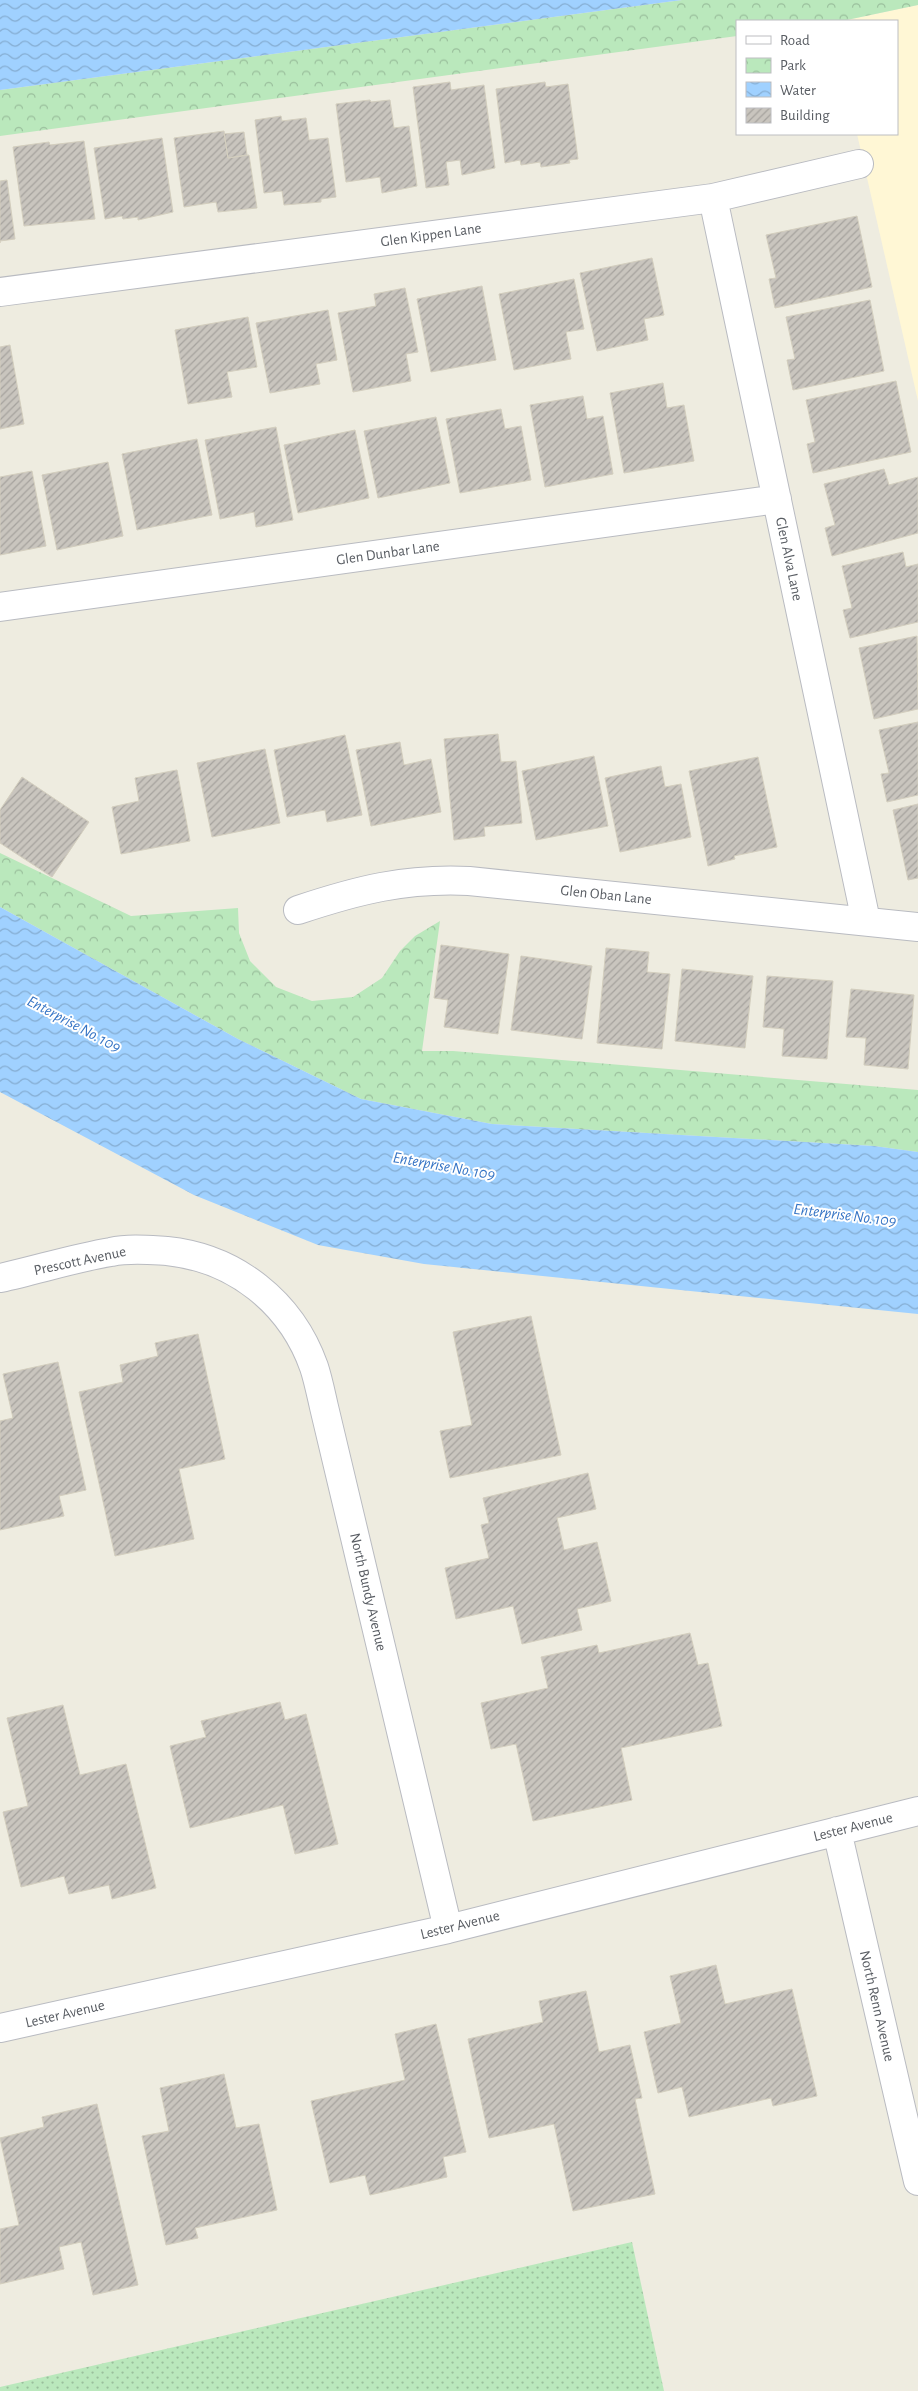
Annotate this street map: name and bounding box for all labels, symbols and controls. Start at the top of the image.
legend [736,20,898,135]
text: Road [780,33,810,48]
text: Park [780,58,806,73]
text: Water [780,83,816,98]
text: Building [780,108,830,123]
street label: Glen Kippen Lane [380,220,482,249]
street label: Glen Alva Lane [773,516,805,602]
street label: Glen Dunbar Lane [335,538,441,568]
street label: Glen Oban Lane [560,883,652,907]
water label: Enterprise No. 109 [24,993,123,1056]
water label: Enterprise No. 109 [392,1149,496,1184]
water label: Enterprise No. 109 [793,1201,897,1230]
street label: Prescott Avenue [33,1244,128,1278]
street label: North Bundy Avenue [347,1531,389,1653]
street label: Lester Avenue [812,1810,894,1844]
street label: Lester Avenue [419,1908,501,1942]
street label: North Renn Avenue [857,1949,897,2063]
street label: Lester Avenue [24,1998,106,2030]

